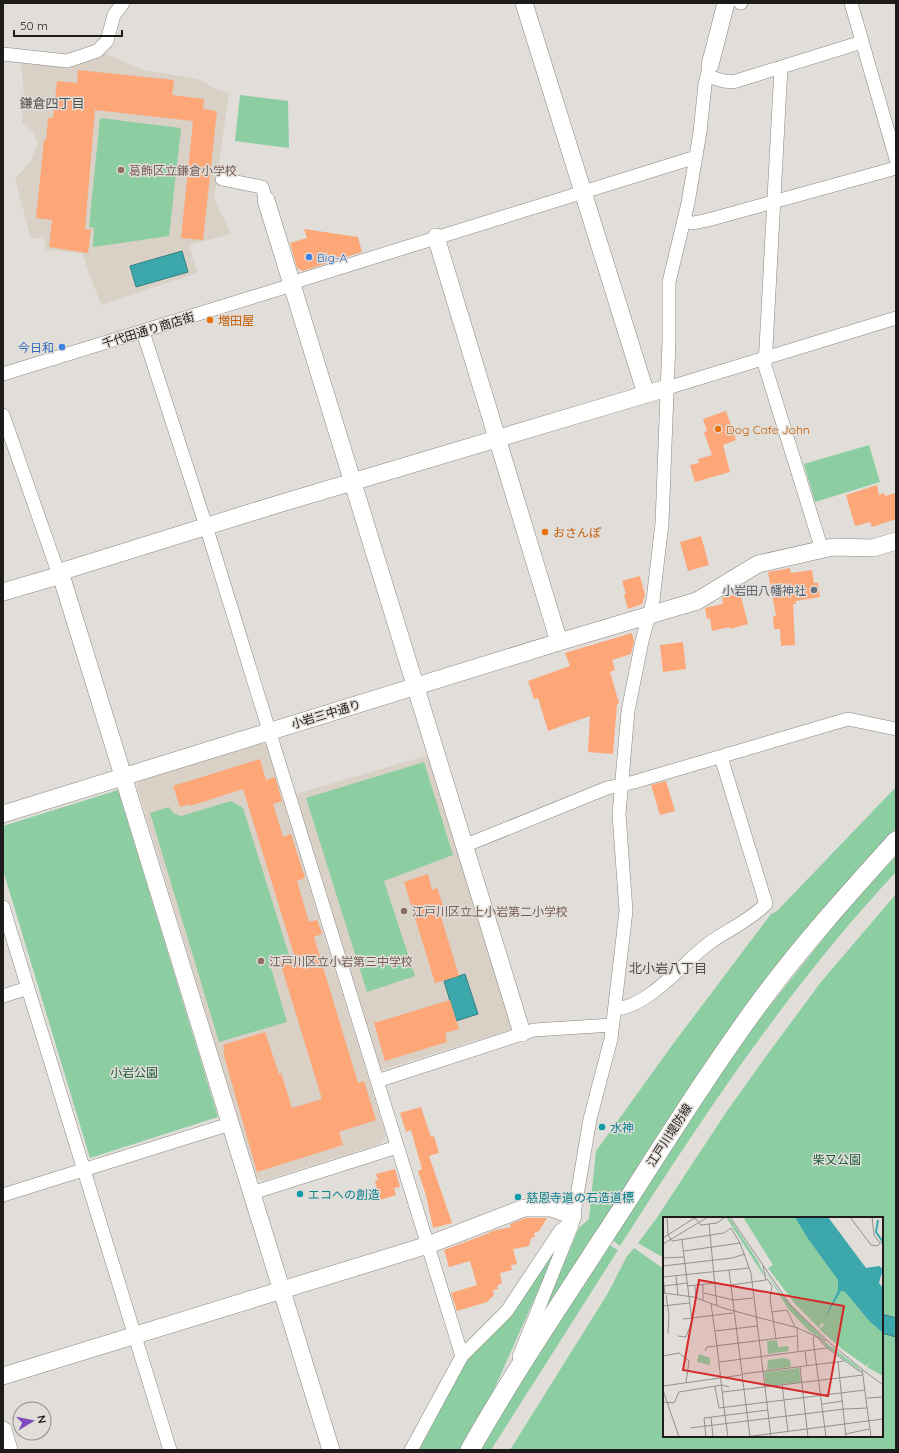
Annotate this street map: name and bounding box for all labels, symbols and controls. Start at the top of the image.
scale bar [14,12,122,38]
text: 50 m [20,18,48,33]
district label: 鎌倉四丁目 [19,95,85,111]
place label: 葛飾区立鎌倉小学校 [129,163,237,178]
marker: 葛飾区立鎌倉小学校 [116,165,126,175]
place label: Big-A [317,250,348,265]
marker: Big-A [304,252,314,262]
street label: 千代田通り商店街 [100,309,196,351]
place label: 増田屋 [218,313,254,328]
marker: 増田屋 [205,315,215,325]
place label: 今日和 [18,340,54,355]
marker: 今日和 [57,342,67,352]
place label: Dog Cafe John [726,422,810,437]
marker: Dog Cafe John [713,424,723,434]
place label: おさんぽ [553,525,601,540]
marker: おさんぽ [540,527,550,537]
place label: 小岩田八幡神社 [722,583,806,598]
marker: 小岩田八幡神社 [809,585,819,595]
street label: 小岩三中通り [289,696,363,732]
place label: 江戸川区立上小岩第二小学校 [412,904,568,919]
marker: 江戸川区立上小岩第二小学校 [399,906,409,916]
place label: 江戸川区立小岩第三中学校 [269,954,413,969]
marker: 江戸川区立小岩第三中学校 [256,956,266,966]
district label: 北小岩八丁目 [629,960,707,976]
park label: 小岩公園 [110,1065,158,1080]
street label: 江戸川堤防線 [643,1101,695,1169]
place label: 水神 [610,1120,634,1135]
marker: 水神 [597,1122,607,1132]
park label: 柴又公園 [813,1152,861,1167]
place label: エコへの創造 [308,1187,380,1202]
marker: エコへの創造 [295,1189,305,1199]
place label: 慈恩寺道の石造道標 [526,1190,634,1205]
marker: 慈恩寺道の石造道標 [513,1192,523,1202]
inset map [663,1217,883,1437]
north arrow [12,1401,52,1441]
text: N [34,1414,49,1424]

